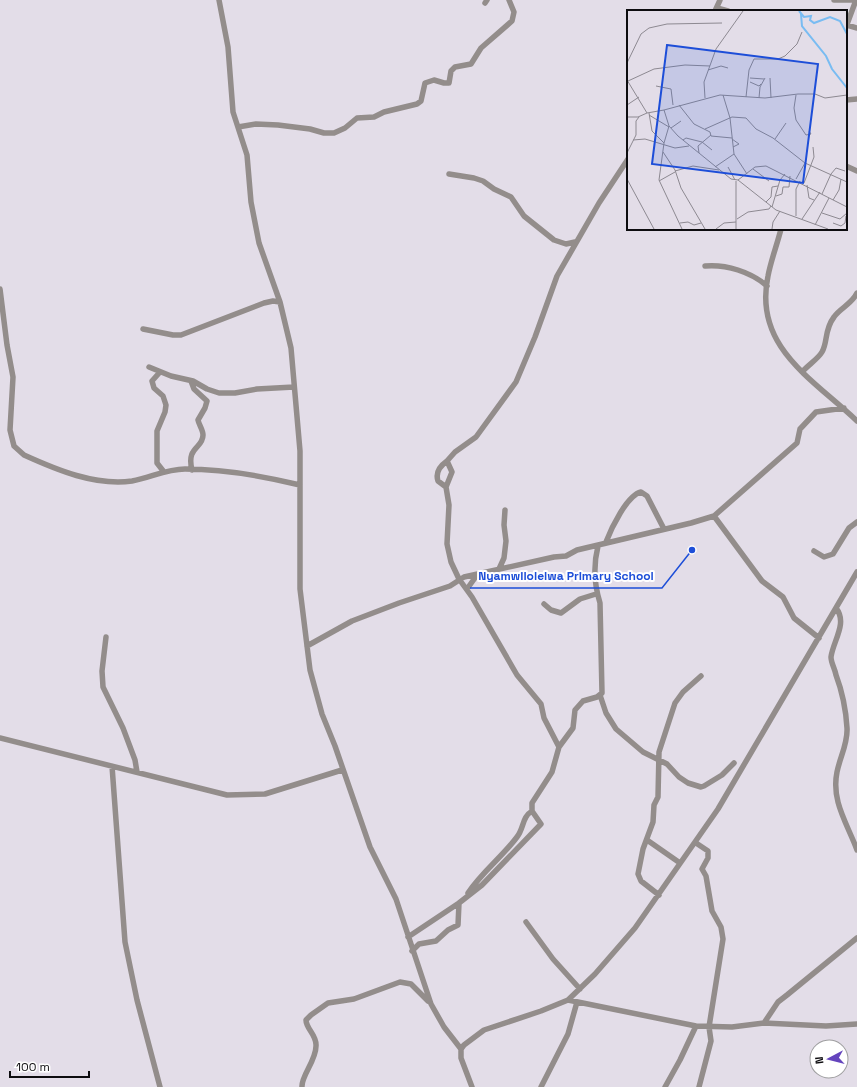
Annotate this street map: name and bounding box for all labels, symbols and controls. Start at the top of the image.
inset map [627,10,847,230]
callout: Nyamwilolelwa Primary School [470,564,662,588]
text: Nyamwilolelwa Primary School [478,568,654,584]
north arrow [809,1039,849,1079]
scale bar [10,1053,89,1079]
text: N [812,1056,826,1065]
text: 100 m [16,1059,50,1075]

